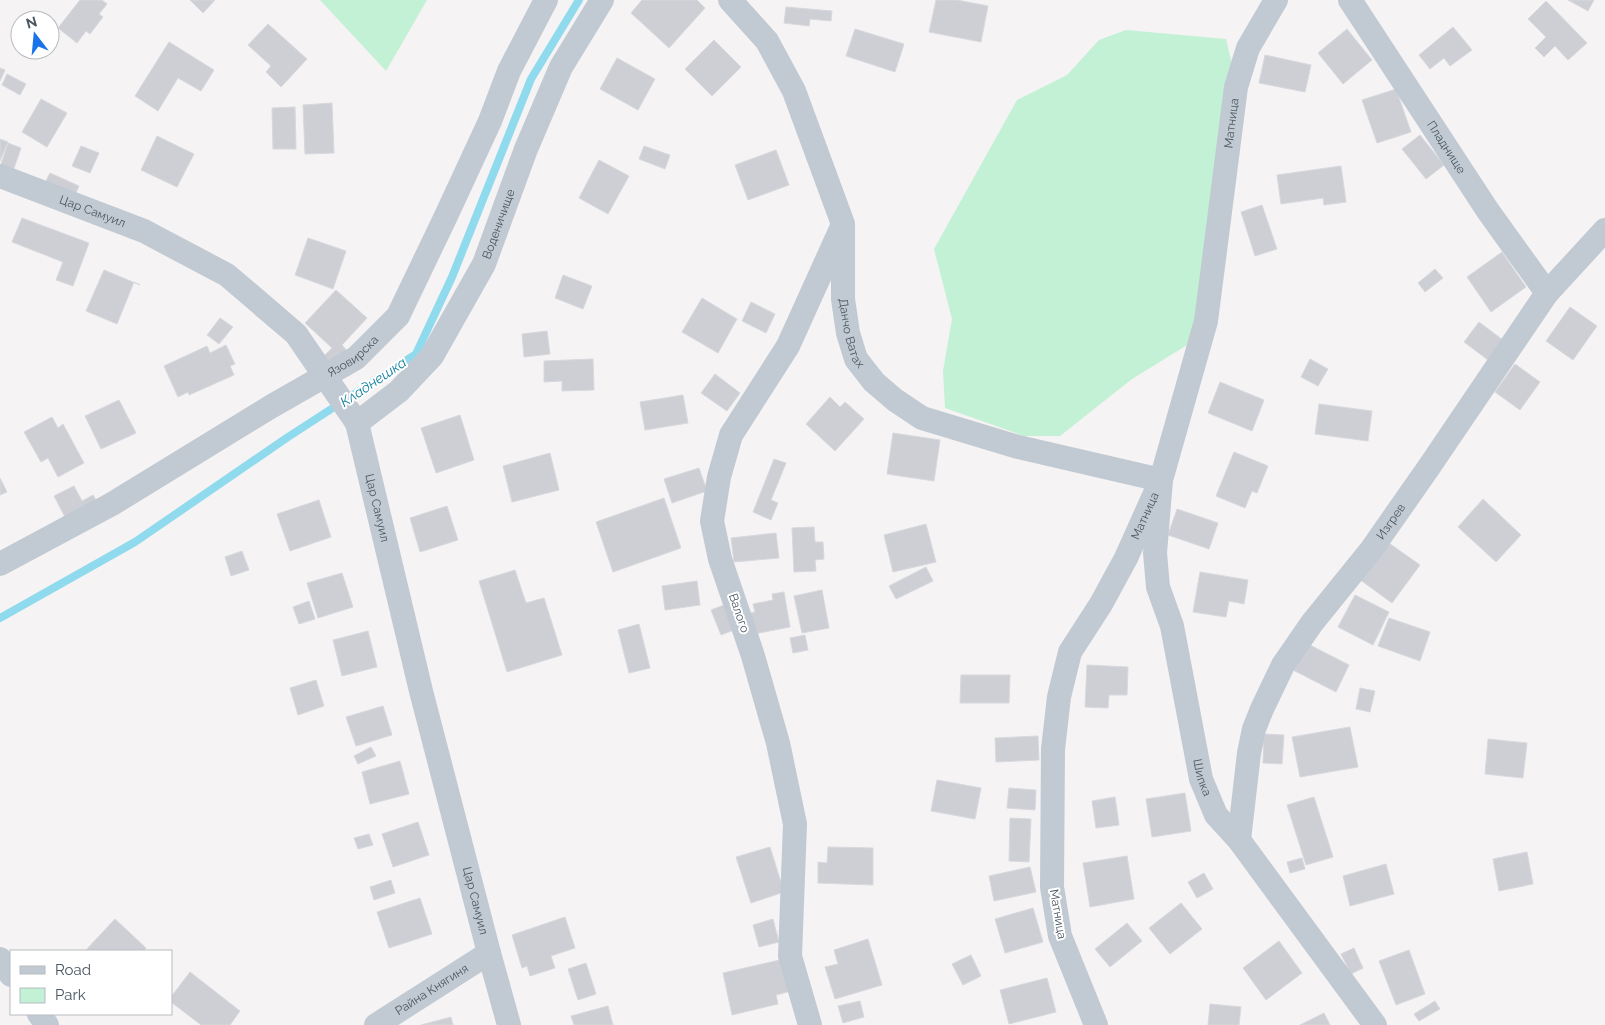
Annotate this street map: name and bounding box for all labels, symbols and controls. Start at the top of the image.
north arrow [10,10,60,60]
text: N [24,13,39,32]
street label: Матница [1221,97,1242,149]
street label: Пладнище [1424,118,1469,176]
street label: Воденичище [479,187,518,261]
street label: Цар Самуил [58,192,127,230]
street label: Данчо Ватах [836,297,867,371]
street label: Язовирска [325,333,381,380]
water label: Кладнешка [337,354,409,410]
street label: Цар Самуил [362,472,392,543]
street label: Матница [1128,490,1162,542]
street label: Изгрев [1374,501,1408,542]
street label: Валого [726,592,752,634]
street label: Шипка [1190,758,1214,798]
street label: Цар Самуил [460,865,491,936]
street label: Матница [1047,888,1069,940]
legend [10,950,172,1015]
text: Road [55,961,91,979]
street label: Райна Княгиня [393,961,471,1018]
text: Park [55,986,86,1004]

